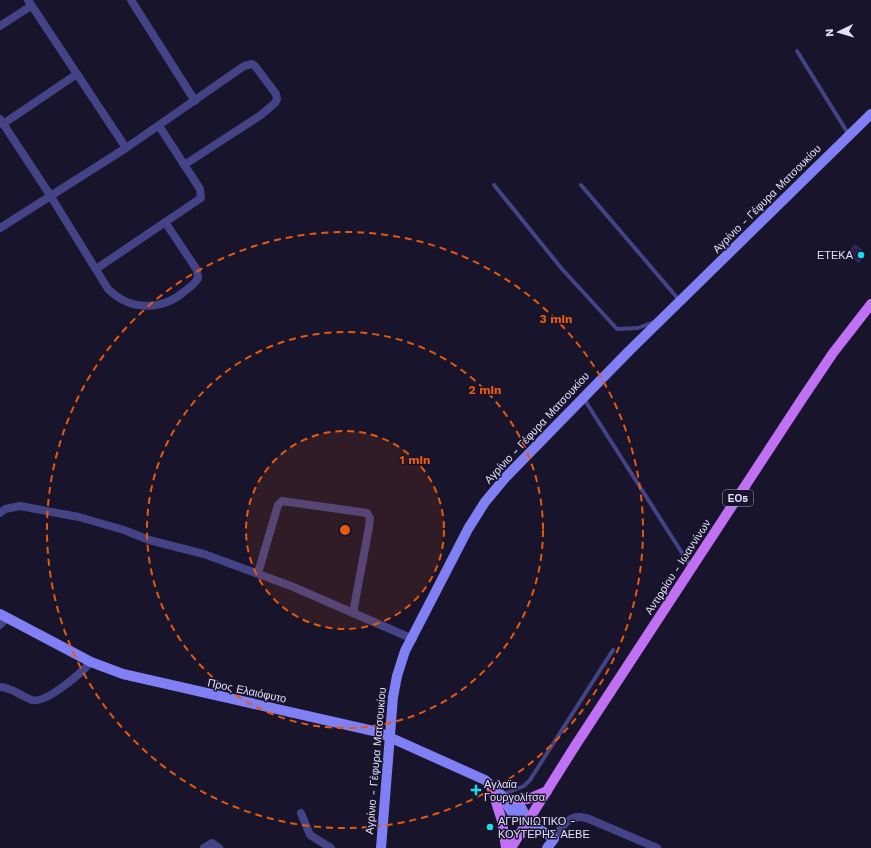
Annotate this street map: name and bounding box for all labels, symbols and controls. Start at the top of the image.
north arrow [819,12,859,52]
text: N [823,28,836,37]
street label: Αγρίνιο - Γέφυρα Ματσουκίου [710,142,824,256]
place label: ΕΤΕΚΑ [817,249,854,262]
marker: ΕΤΕΚΑ [856,250,866,260]
text: 3 min [540,312,572,326]
street label: Αγρίνιο - Γέφυρα Ματσουκίου [482,370,592,486]
text: 2 min [469,383,501,397]
text: 1 min [400,453,430,467]
road number: ΕΟ5 [723,490,753,506]
street label: Αντιρρίου - Ιωαννίνων [642,517,714,617]
centre of rings [338,523,352,537]
street label: Προς Ελαιόφυτο [206,676,288,706]
street label: Αγρίνιο - Γέφυρα Ματσουκίου [363,687,389,835]
place label: Αγλαϊα Γουργολίτσα [484,778,546,804]
marker: Αγλαϊα Γουργολίτσα [471,785,481,795]
place label: ΑΓΡΙΝΙΩΤΙΚΟ - ΚΟΥΤΕΡΗΣ ΑΕΒΕ [498,815,590,841]
marker: ΑΓΡΙΝΙΩΤΙΚΟ - ΚΟΥΤΕΡΗΣ ΑΕΒΕ [485,822,495,832]

